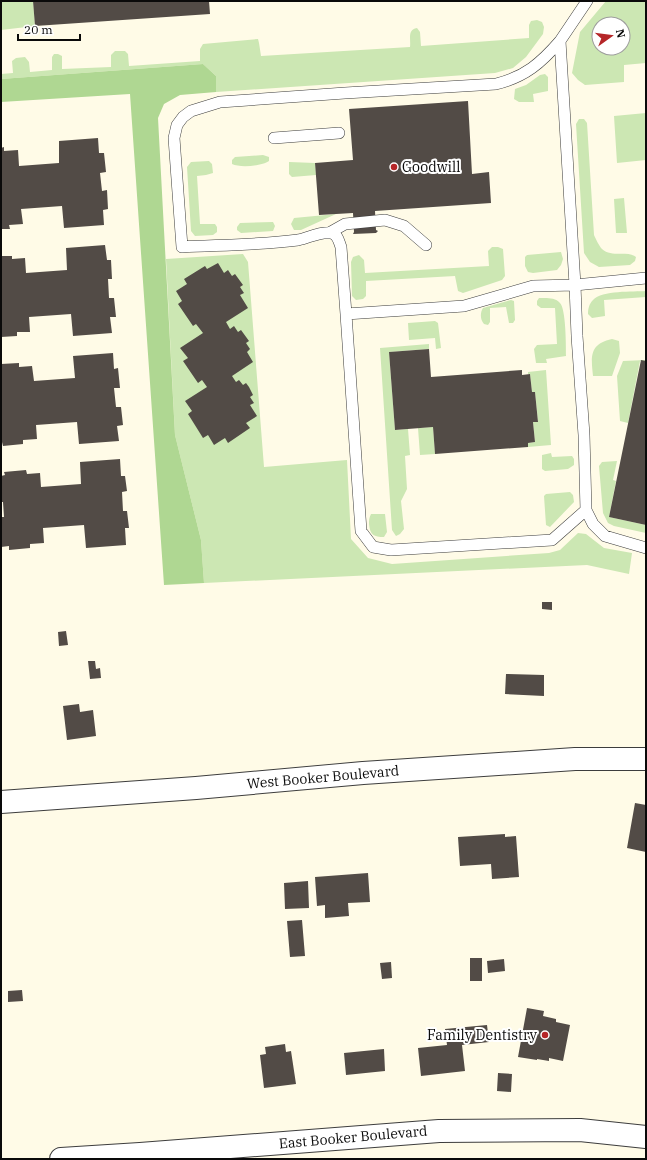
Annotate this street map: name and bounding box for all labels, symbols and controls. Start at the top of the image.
scale bar [18,16,80,42]
north arrow [591,16,631,56]
text: 20 m [24,22,53,37]
text: N [613,28,629,40]
place label: Goodwill [402,158,460,176]
marker: Goodwill [389,162,399,172]
street label: West Booker Boulevard [246,761,400,793]
place label: Family Dentistry [427,1026,538,1044]
marker: Family Dentistry [540,1030,550,1040]
street label: East Booker Boulevard [278,1121,429,1152]

